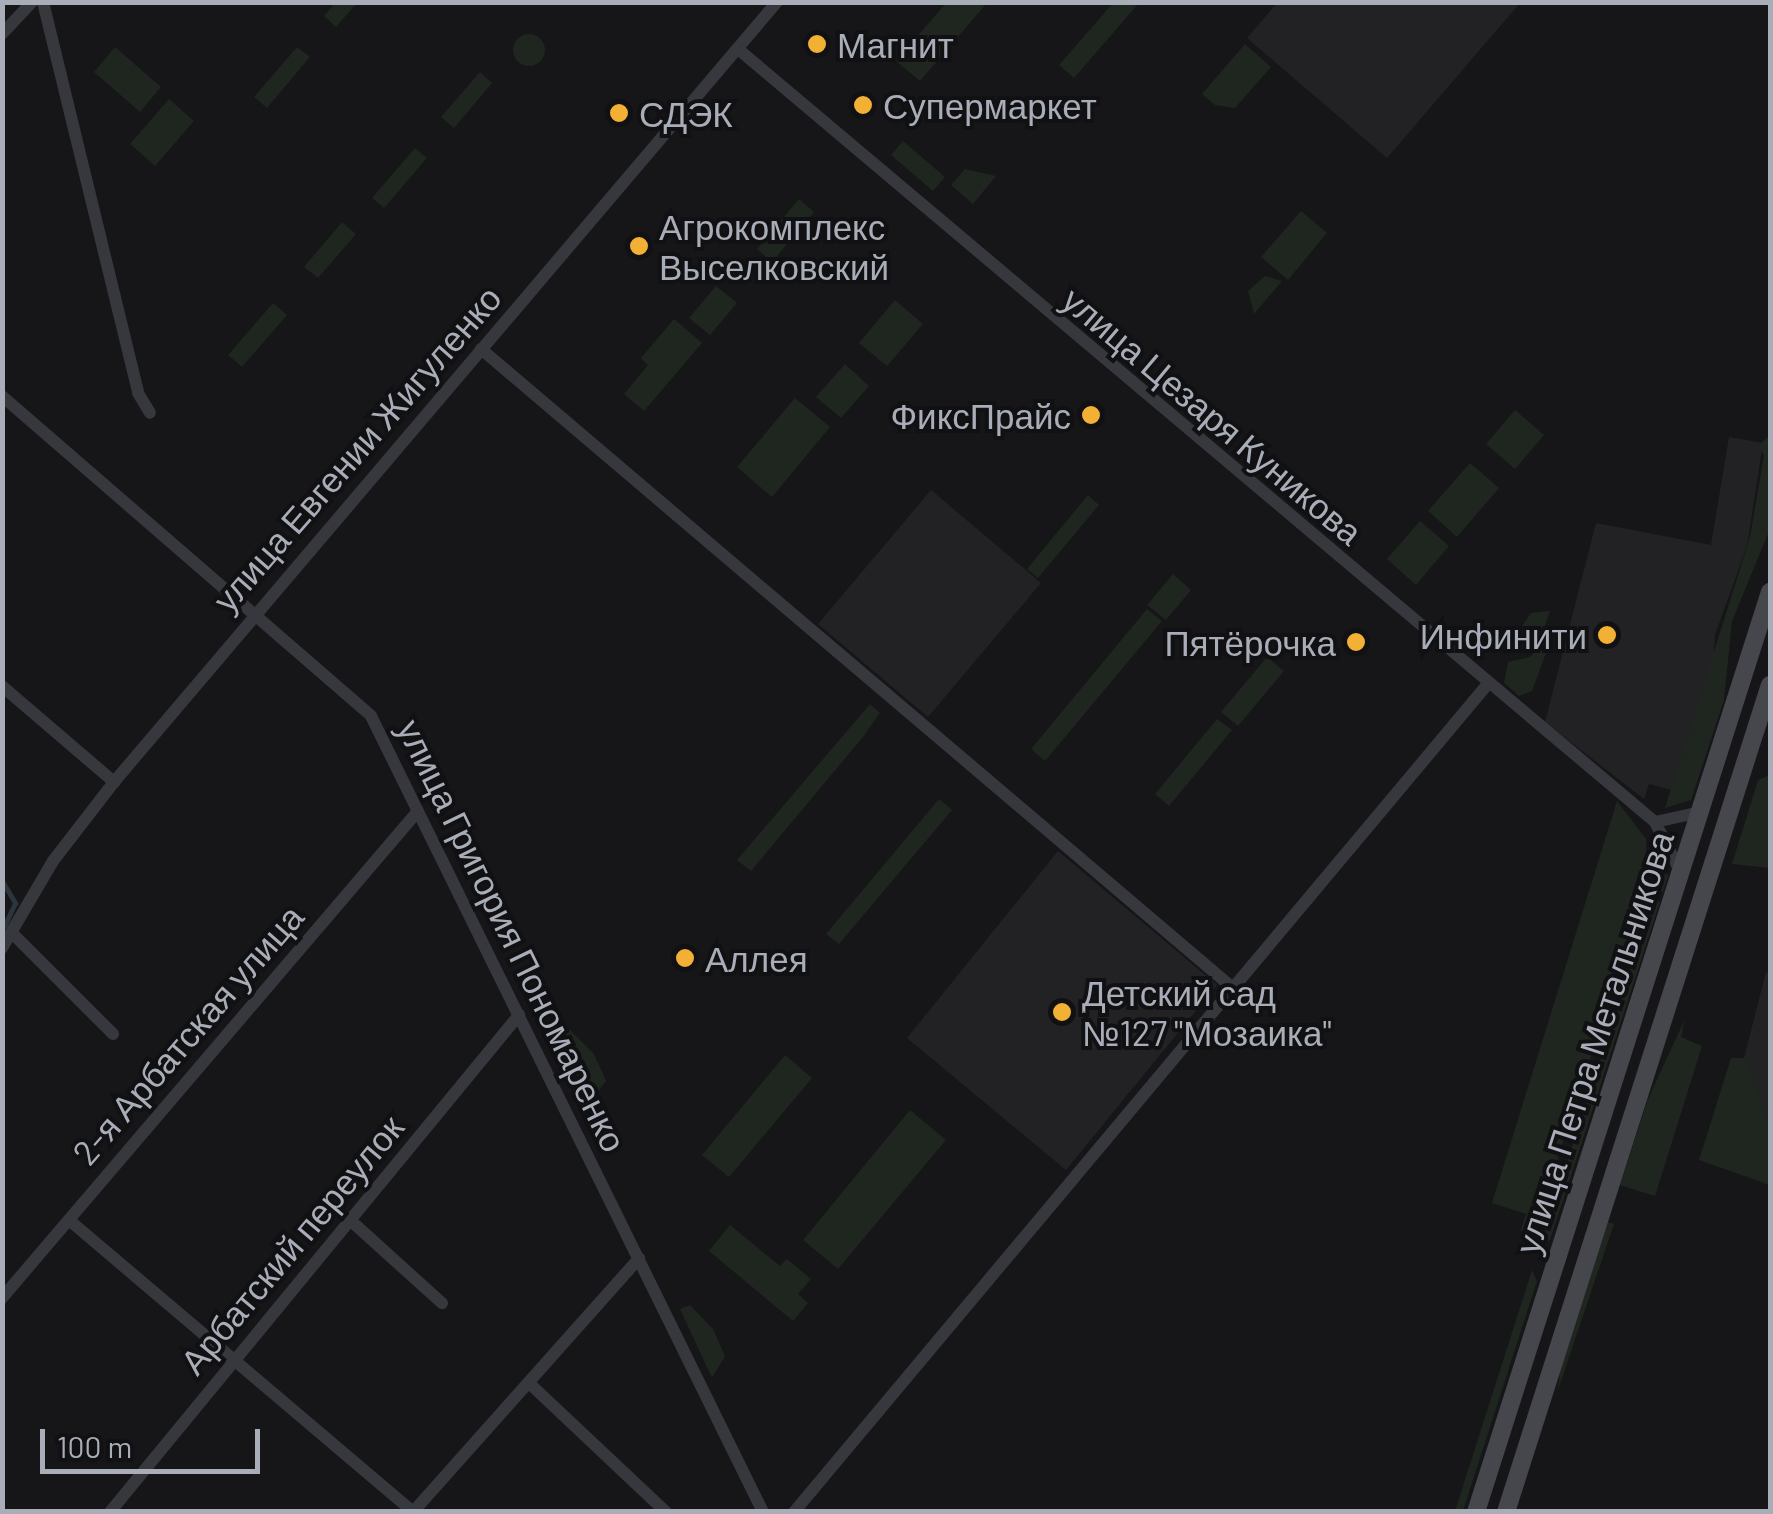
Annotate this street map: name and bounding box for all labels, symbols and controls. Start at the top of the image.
place label: Магнит [837,23,954,65]
marker: Магнит [806,33,828,55]
place label: Супермаркет [883,84,1097,126]
place label: СДЭК [639,92,733,134]
marker: Супермаркет [852,94,874,116]
marker: СДЭК [608,102,630,124]
place label: Агрокомплекс Выселковский [659,205,889,287]
marker: Агрокомплекс Выселковский [628,235,650,257]
street label: улица Евгении Жигуленко [203,277,509,619]
street label: улица Цезаря Куникова [1055,277,1371,553]
place label: ФиксПрайс [890,394,1071,436]
marker: ФиксПрайс [1080,404,1102,426]
place label: Инфинити [1420,614,1587,656]
place label: Пятёрочка [1164,621,1336,663]
marker: Инфинити [1596,624,1618,646]
marker: Пятёрочка [1345,631,1367,653]
street label: улица Григория Пономаренко [390,712,636,1158]
street label: улица Петра Метальникова [1505,825,1681,1259]
street label: 2-я Арбатская улица [63,896,311,1172]
place label: Аллея [705,937,808,979]
marker: Аллея [674,947,696,969]
place label: Детский сад №127 "Мозаика" [1082,971,1332,1053]
marker: Детский сад №127 "Мозаика" [1051,1001,1073,1023]
street label: Арбатский переулок [171,1106,411,1382]
scale bar [45,1409,265,1471]
text: 100 m [57,1428,132,1464]

